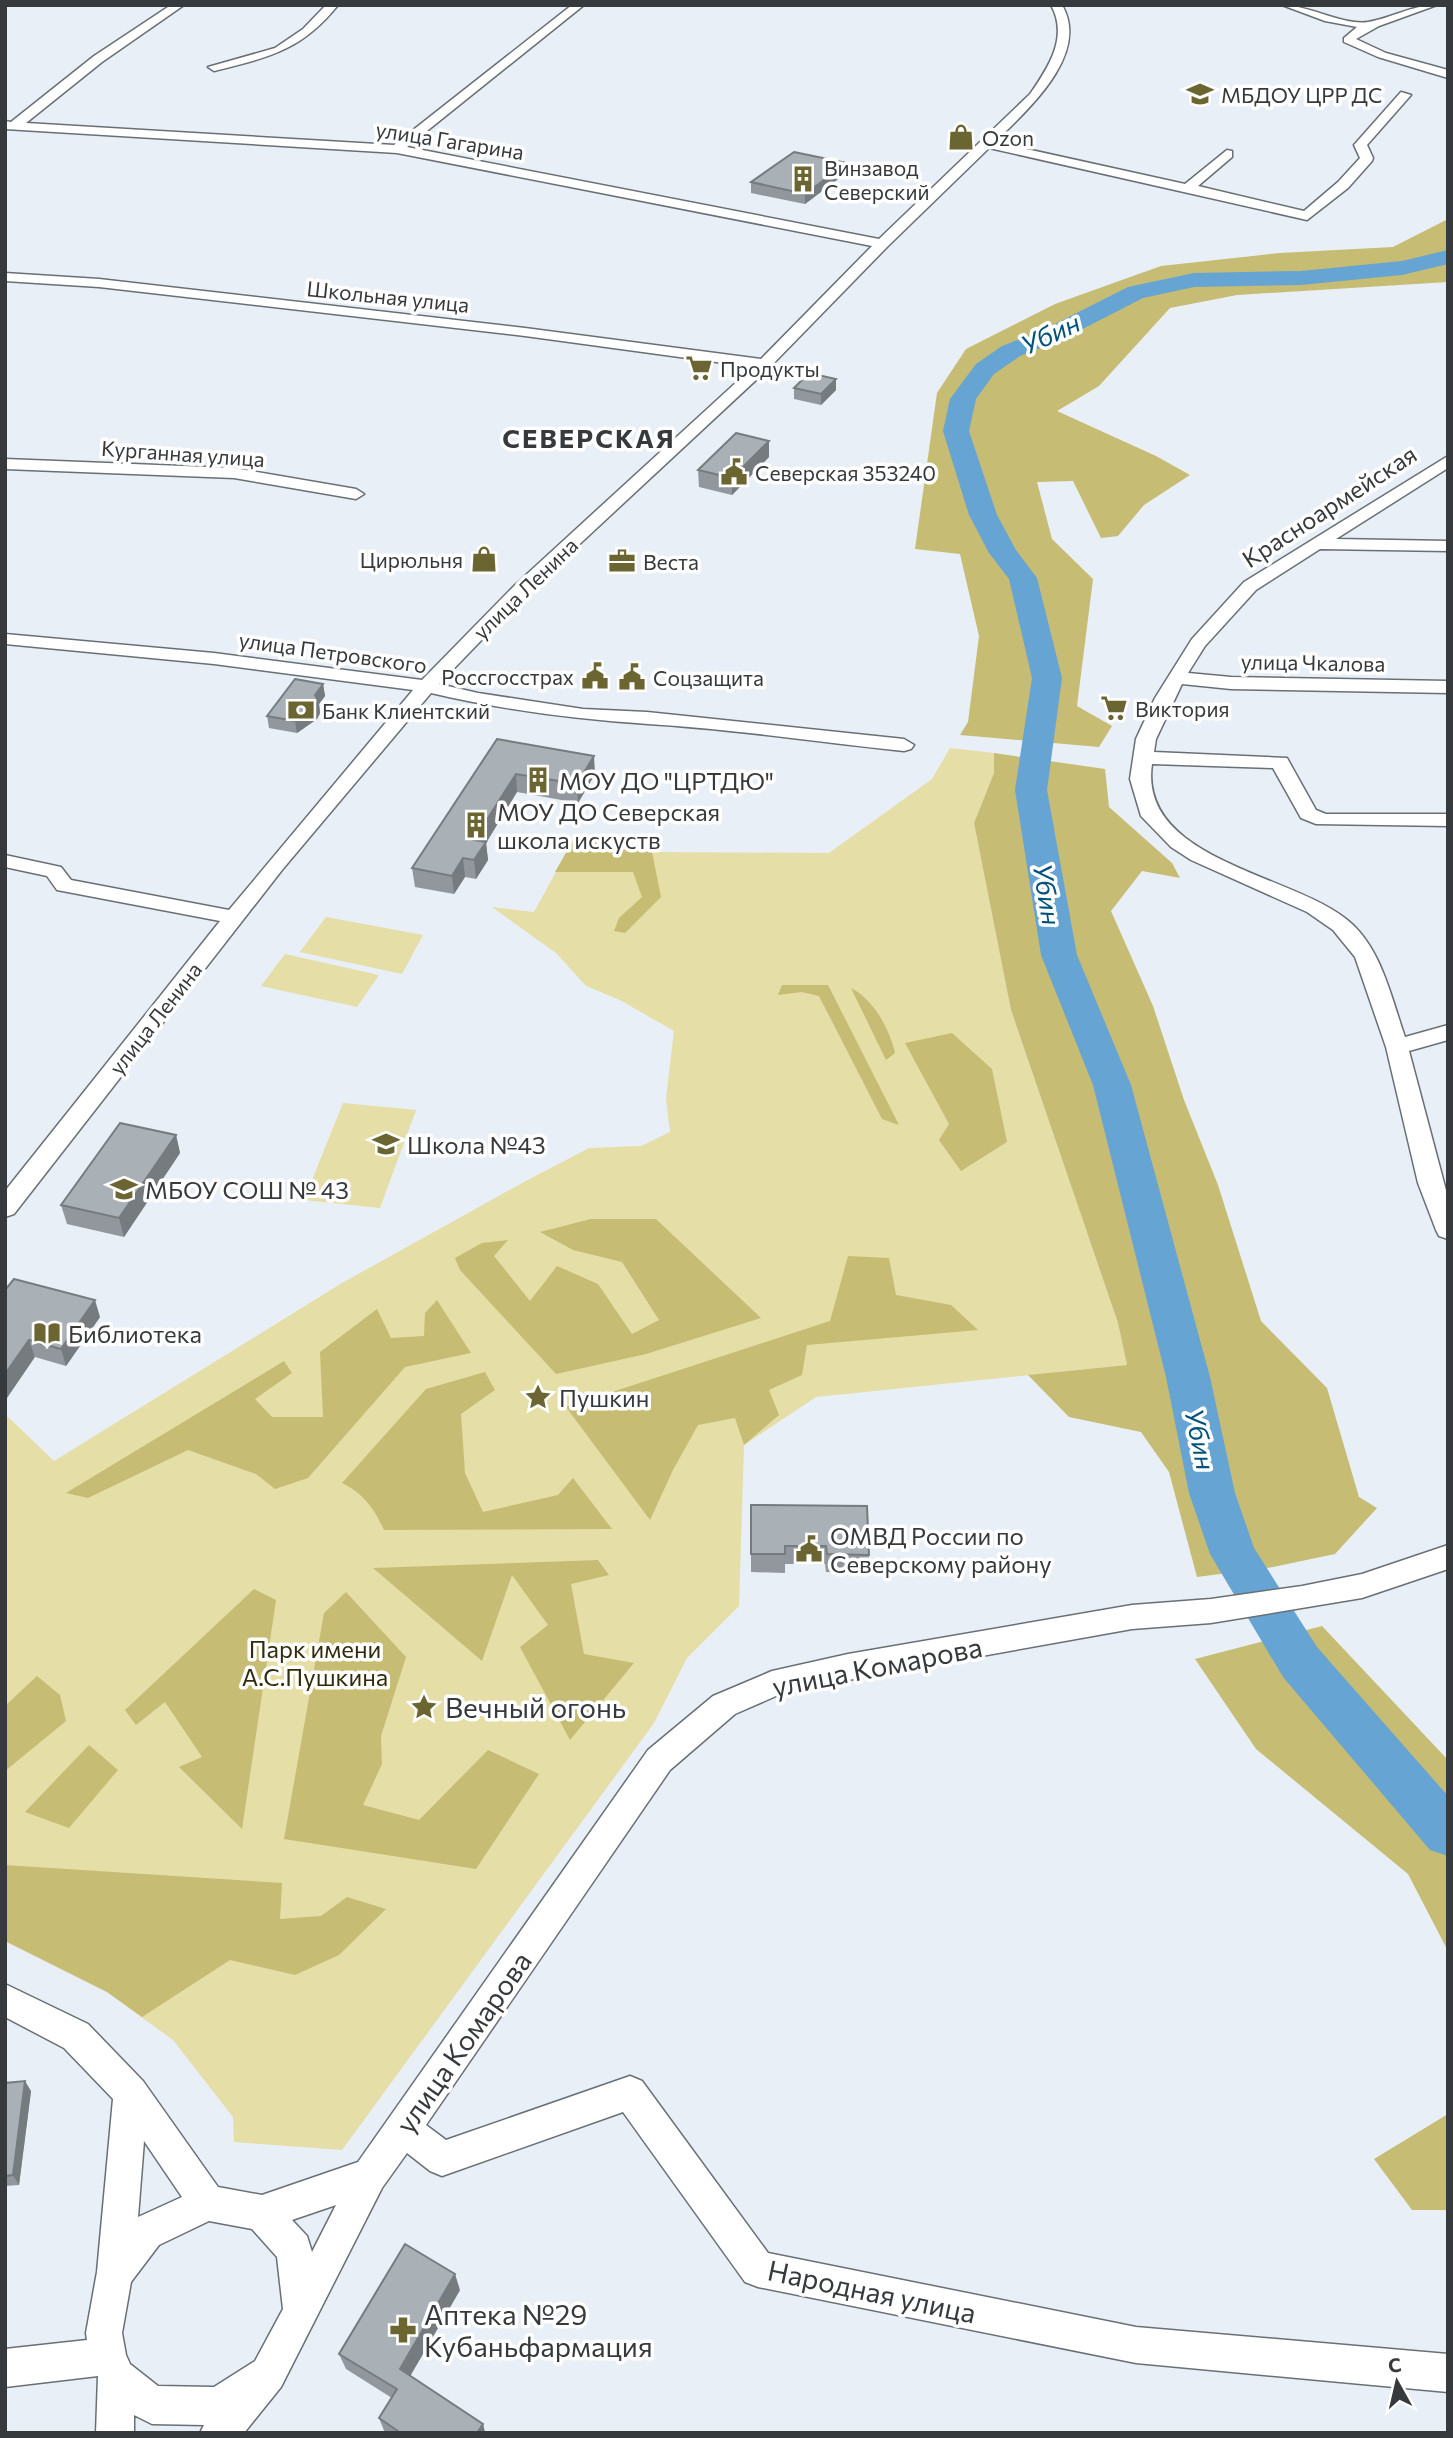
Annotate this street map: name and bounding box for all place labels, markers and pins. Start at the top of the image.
school or university icon: МБДОУ ЦРР ДС [1185,79,1215,109]
place label: МБДОУ ЦРР ДС [1221,82,1382,107]
shop icon: Ozon [946,122,976,152]
place label: Ozon [982,125,1034,150]
place label: Винзавод Северский [824,155,930,204]
building icon: Винзавод Северский [788,164,818,194]
supermarket icon: Продукты [684,353,714,383]
place label: Продукты [720,356,820,381]
public building icon: Северская 353240 [719,457,749,487]
place label: Северская 353240 [755,460,936,485]
shop icon: Цирюльня [469,544,499,574]
office icon: Веста [607,546,637,576]
place label: Цирюльня [360,547,463,572]
place label: Веста [643,549,699,574]
public building icon: Россгосстрах [580,661,610,691]
public building icon: Соцзащита [617,662,647,692]
place label: Россгосстрах [441,664,574,689]
place label: Соцзащита [653,665,764,690]
supermarket icon: Виктория [1099,693,1129,723]
bank icon: Банк Клиентский [286,695,316,725]
place label: Виктория [1135,696,1229,721]
place label: Банк Клиентский [322,698,490,723]
building icon: МОУ ДО "ЦРТДЮ" [523,765,553,795]
place label: МОУ ДО "ЦРТДЮ" [559,766,774,795]
place label: МОУ ДО Северская школа искуств [497,797,720,854]
building icon: МОУ ДО Северская школа искуств [461,810,491,840]
school or university icon: Школа №43 [371,1129,401,1159]
place label: Школа №43 [407,1130,546,1159]
school or university icon: МБОУ СОШ № 43 [109,1174,139,1204]
place label: МБОУ СОШ № 43 [145,1175,349,1204]
library icon: Библиотека [32,1318,62,1348]
place label: Библиотека [68,1319,202,1348]
place icon: Пушкин [523,1382,553,1412]
place label: Пушкин [559,1383,650,1412]
place label: ОМВД России по Северскому району [830,1521,1052,1578]
public building icon: ОМВД России по Северскому району [794,1534,824,1564]
place label: Вечный огонь [445,1690,626,1724]
place icon: Вечный огонь [409,1692,439,1722]
place label: Аптека №29 Кубаньфармация [424,2297,653,2363]
pharmacy icon: Аптека №29 Кубаньфармация [388,2315,418,2345]

